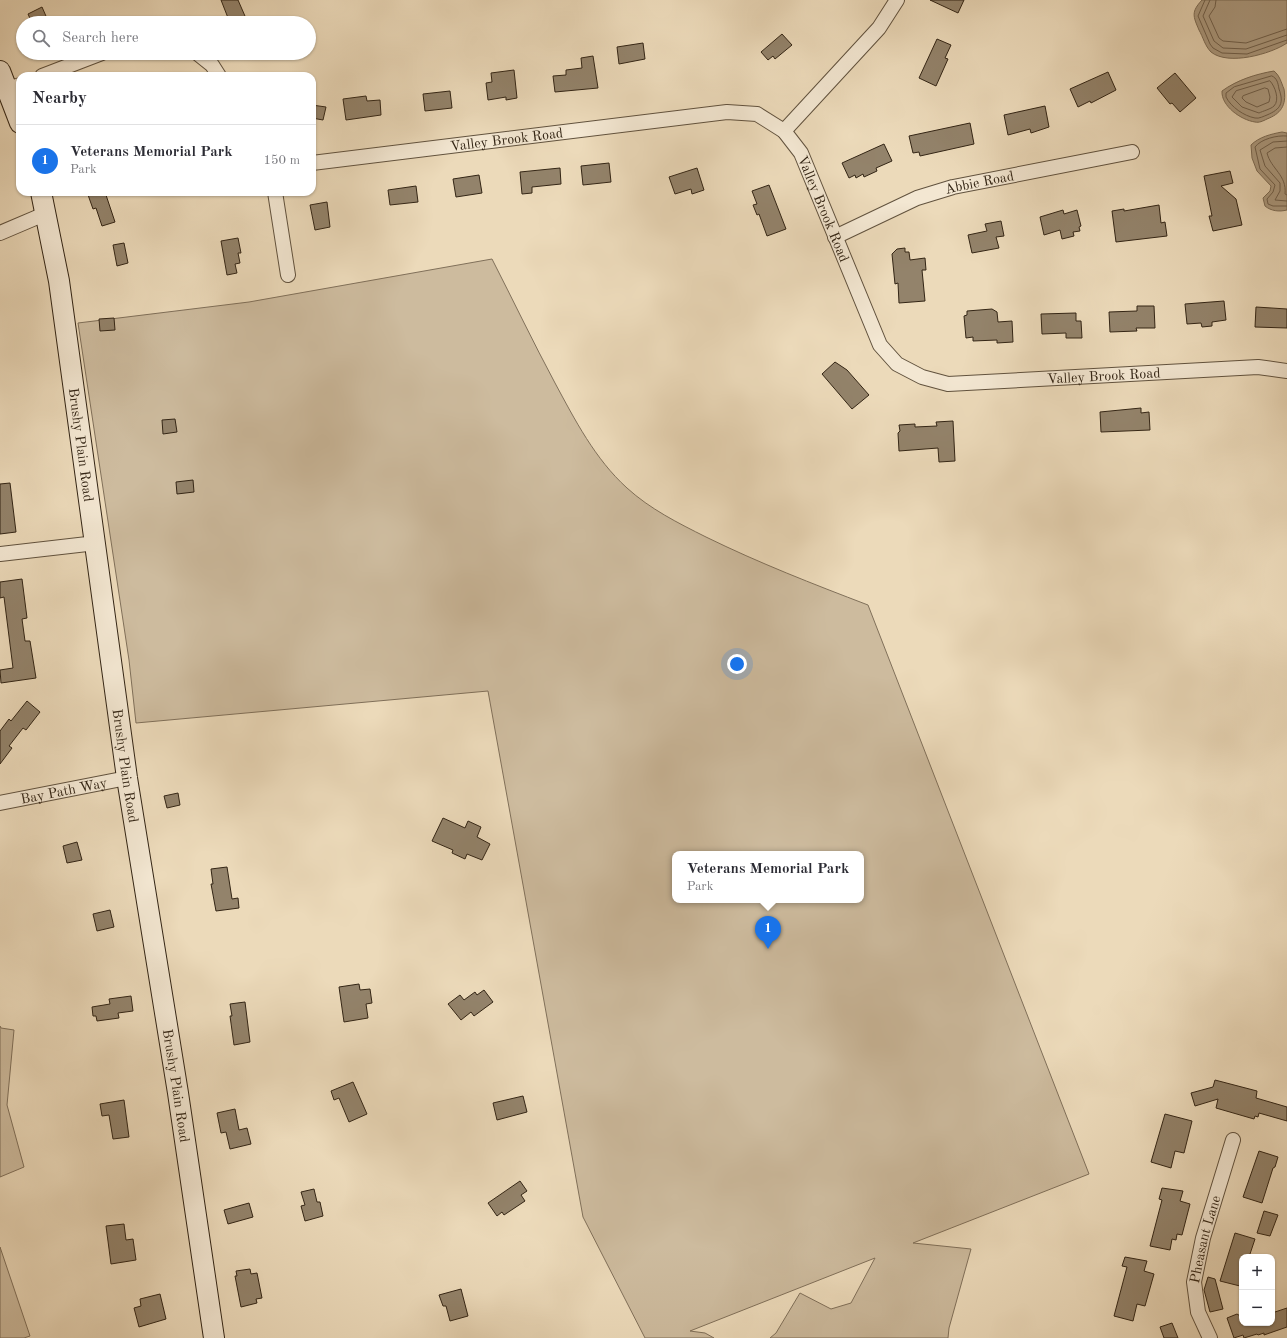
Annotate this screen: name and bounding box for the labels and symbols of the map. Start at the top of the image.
street label: Valley Brook Road [449,126,564,154]
street label: Valley Brook Road [795,154,851,264]
street label: Abbie Road [943,169,1015,197]
street label: Valley Brook Road [1047,366,1161,387]
street label: Brushy Plain Road [66,387,95,503]
your location [727,654,747,674]
street label: Brushy Plain Road [110,708,140,824]
street label: Bay Path Way [19,776,109,807]
pin: 1 [755,916,781,949]
street label: Brushy Plain Road [160,1028,191,1143]
street label: Pheasant Lane [1188,1194,1224,1285]

